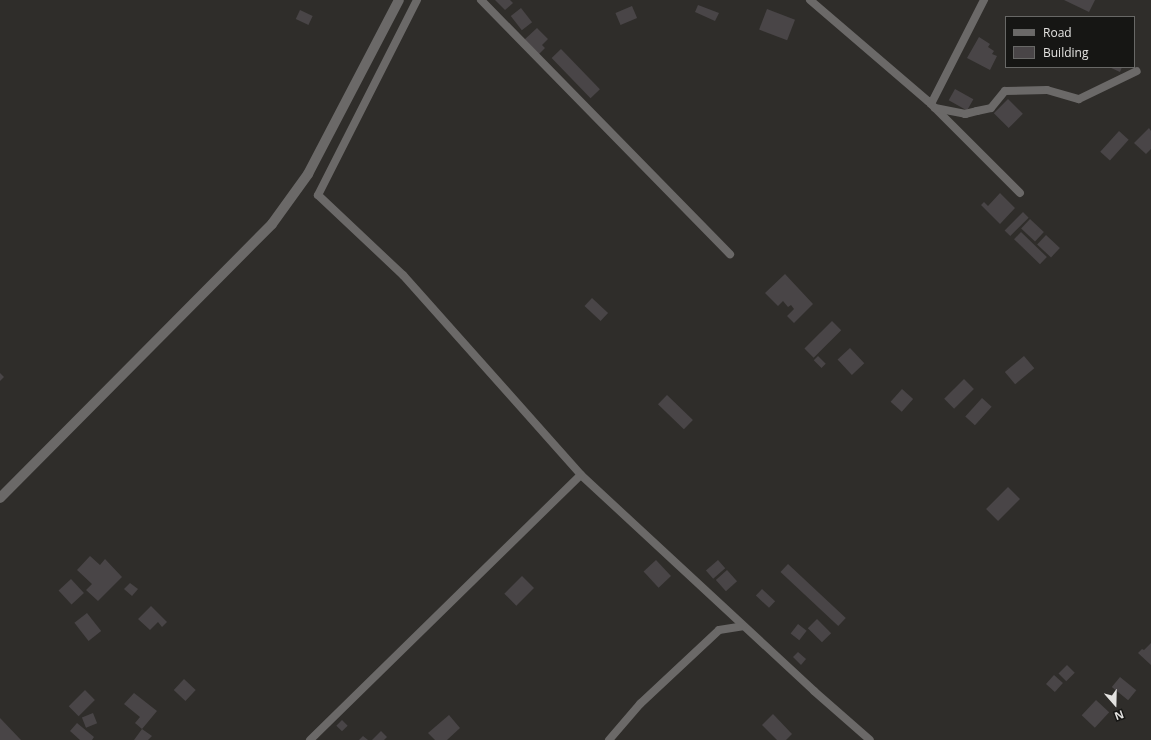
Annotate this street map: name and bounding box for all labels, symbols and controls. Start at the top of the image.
legend [1005,16,1135,68]
text: Road [1043,24,1072,41]
text: Building [1043,44,1088,61]
north arrow [1095,684,1135,724]
text: N [1113,707,1126,724]

